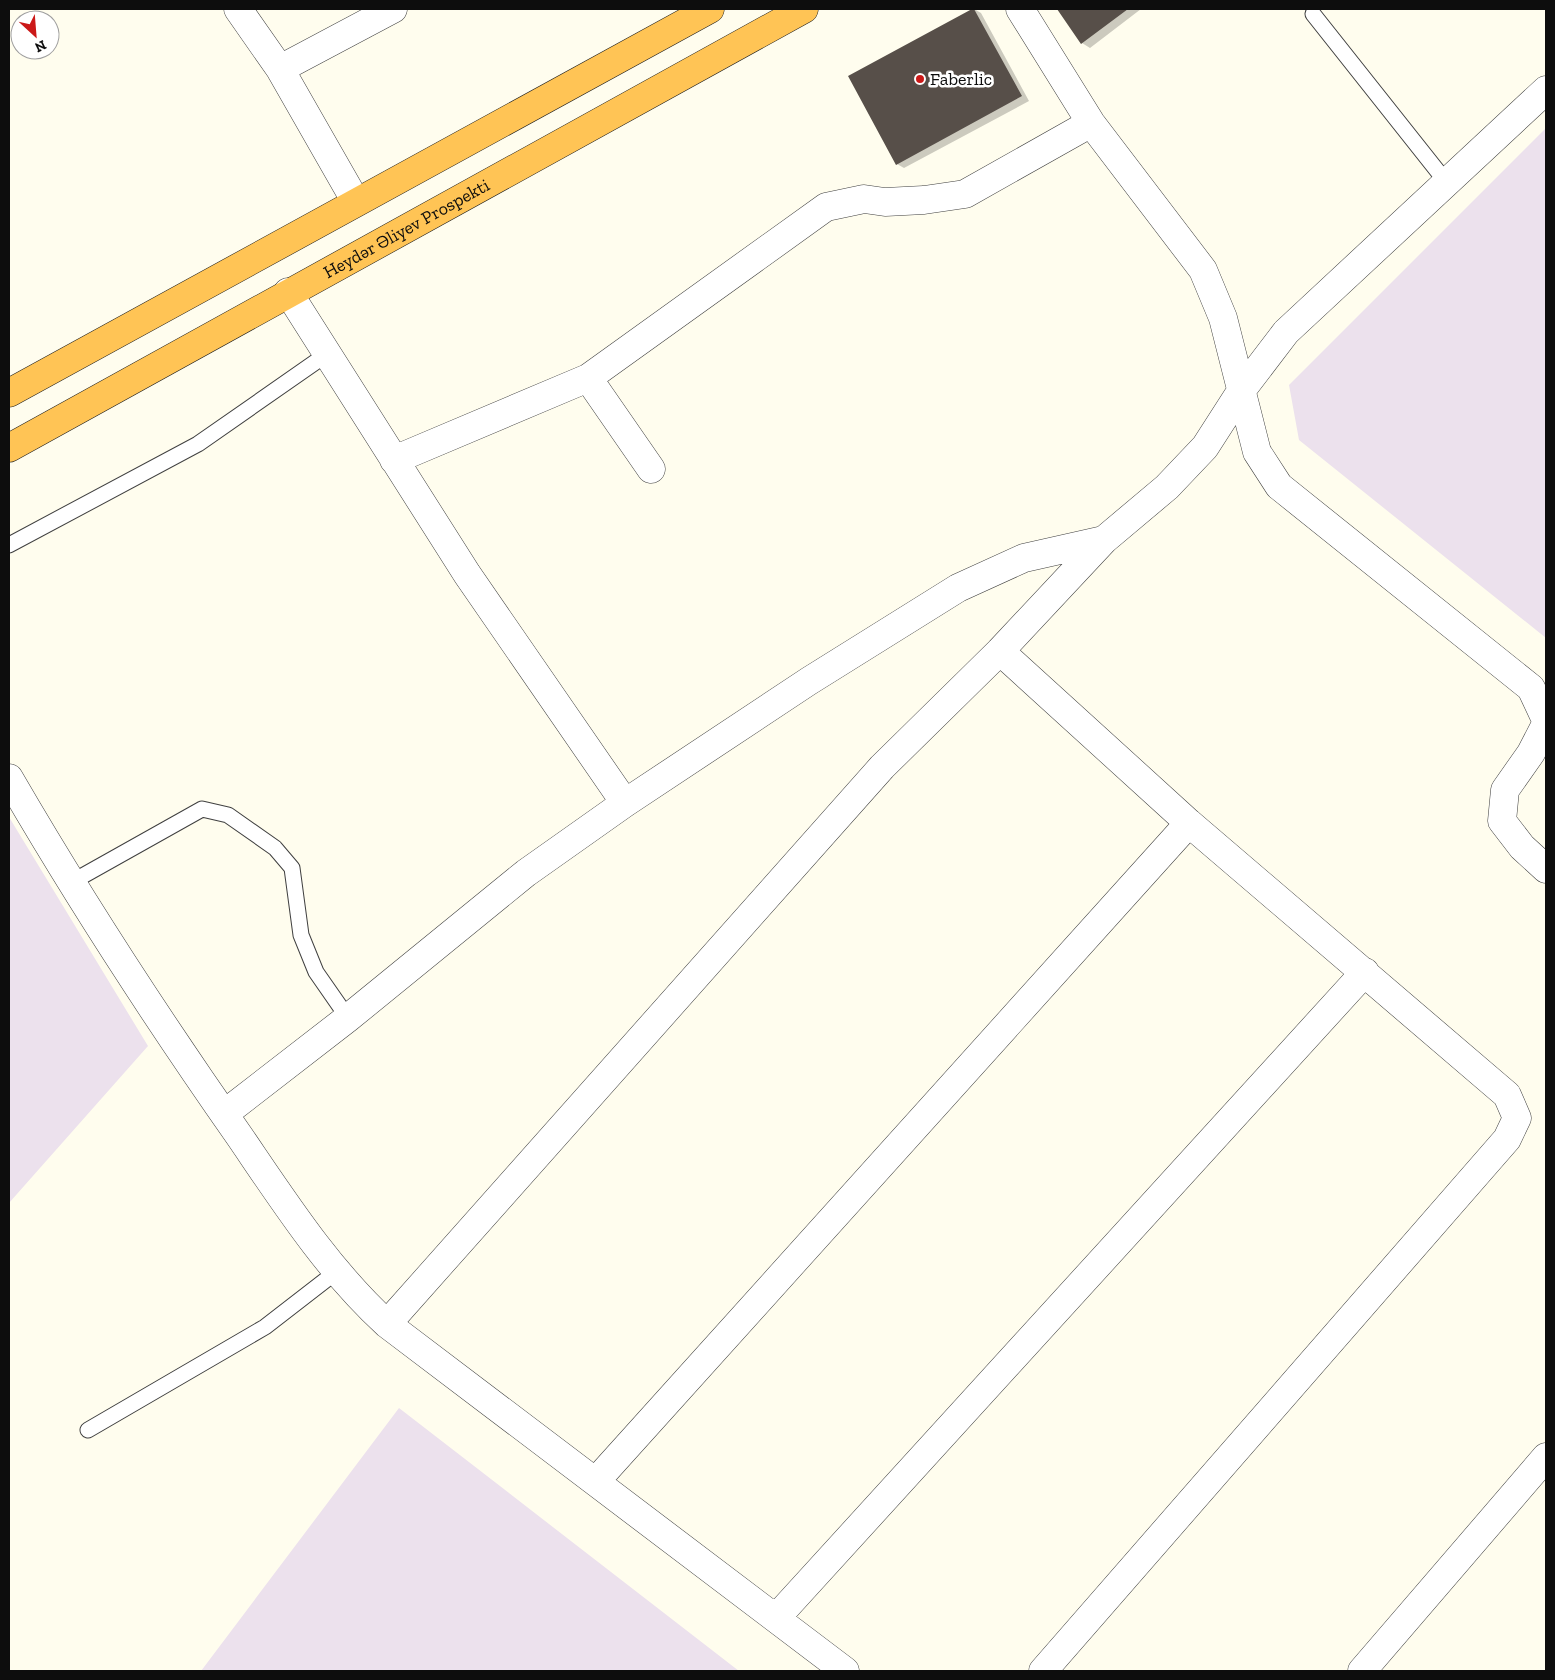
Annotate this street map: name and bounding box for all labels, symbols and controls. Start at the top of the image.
north arrow [10,10,60,60]
text: N [32,36,49,56]
place label: Faberlic [930,68,992,90]
marker: Faberlic [914,73,926,85]
street label: Heydər Əliyev Prospekti [320,174,493,283]

